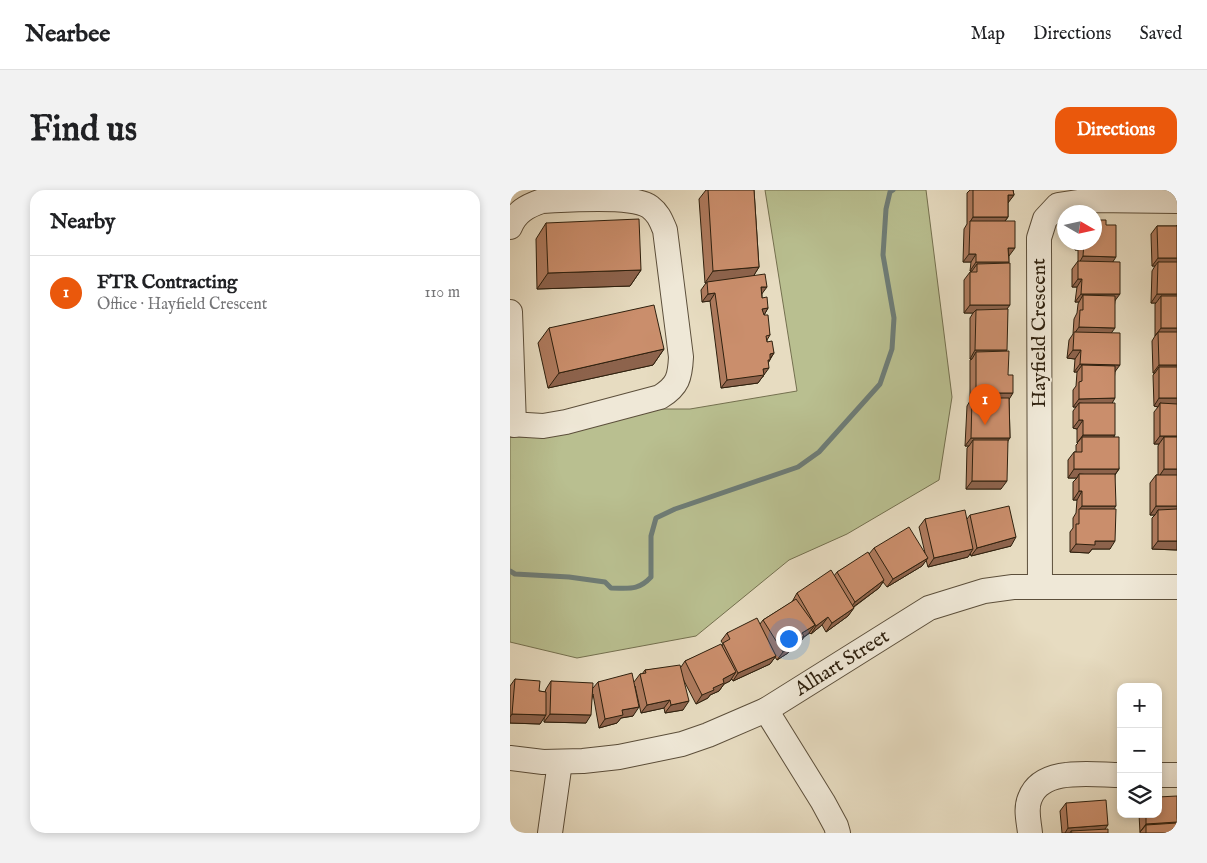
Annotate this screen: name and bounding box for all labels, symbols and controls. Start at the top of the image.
text: Nearbee [25,19,110,50]
text: Map [971,23,1005,46]
text: Directions [1033,23,1111,46]
text: Saved [1139,23,1182,46]
button: Directions [1055,107,1177,154]
text: Find us [30,108,137,153]
north arrow [1057,205,1102,250]
text: Nearby [50,209,115,236]
street label: Hayfield Crescent [1027,258,1052,408]
text: FTR Contracting [97,271,237,295]
text: 1 [63,283,69,303]
text: 110 m [424,283,460,303]
text: Office · Hayfield Crescent [97,295,267,315]
pin: 1 [969,384,1001,425]
street label: Alhart Street [789,624,894,702]
your location [776,626,802,652]
map controls [1117,683,1162,818]
button: + [1117,683,1162,728]
button: − [1117,728,1162,773]
button: layers [1117,773,1162,818]

